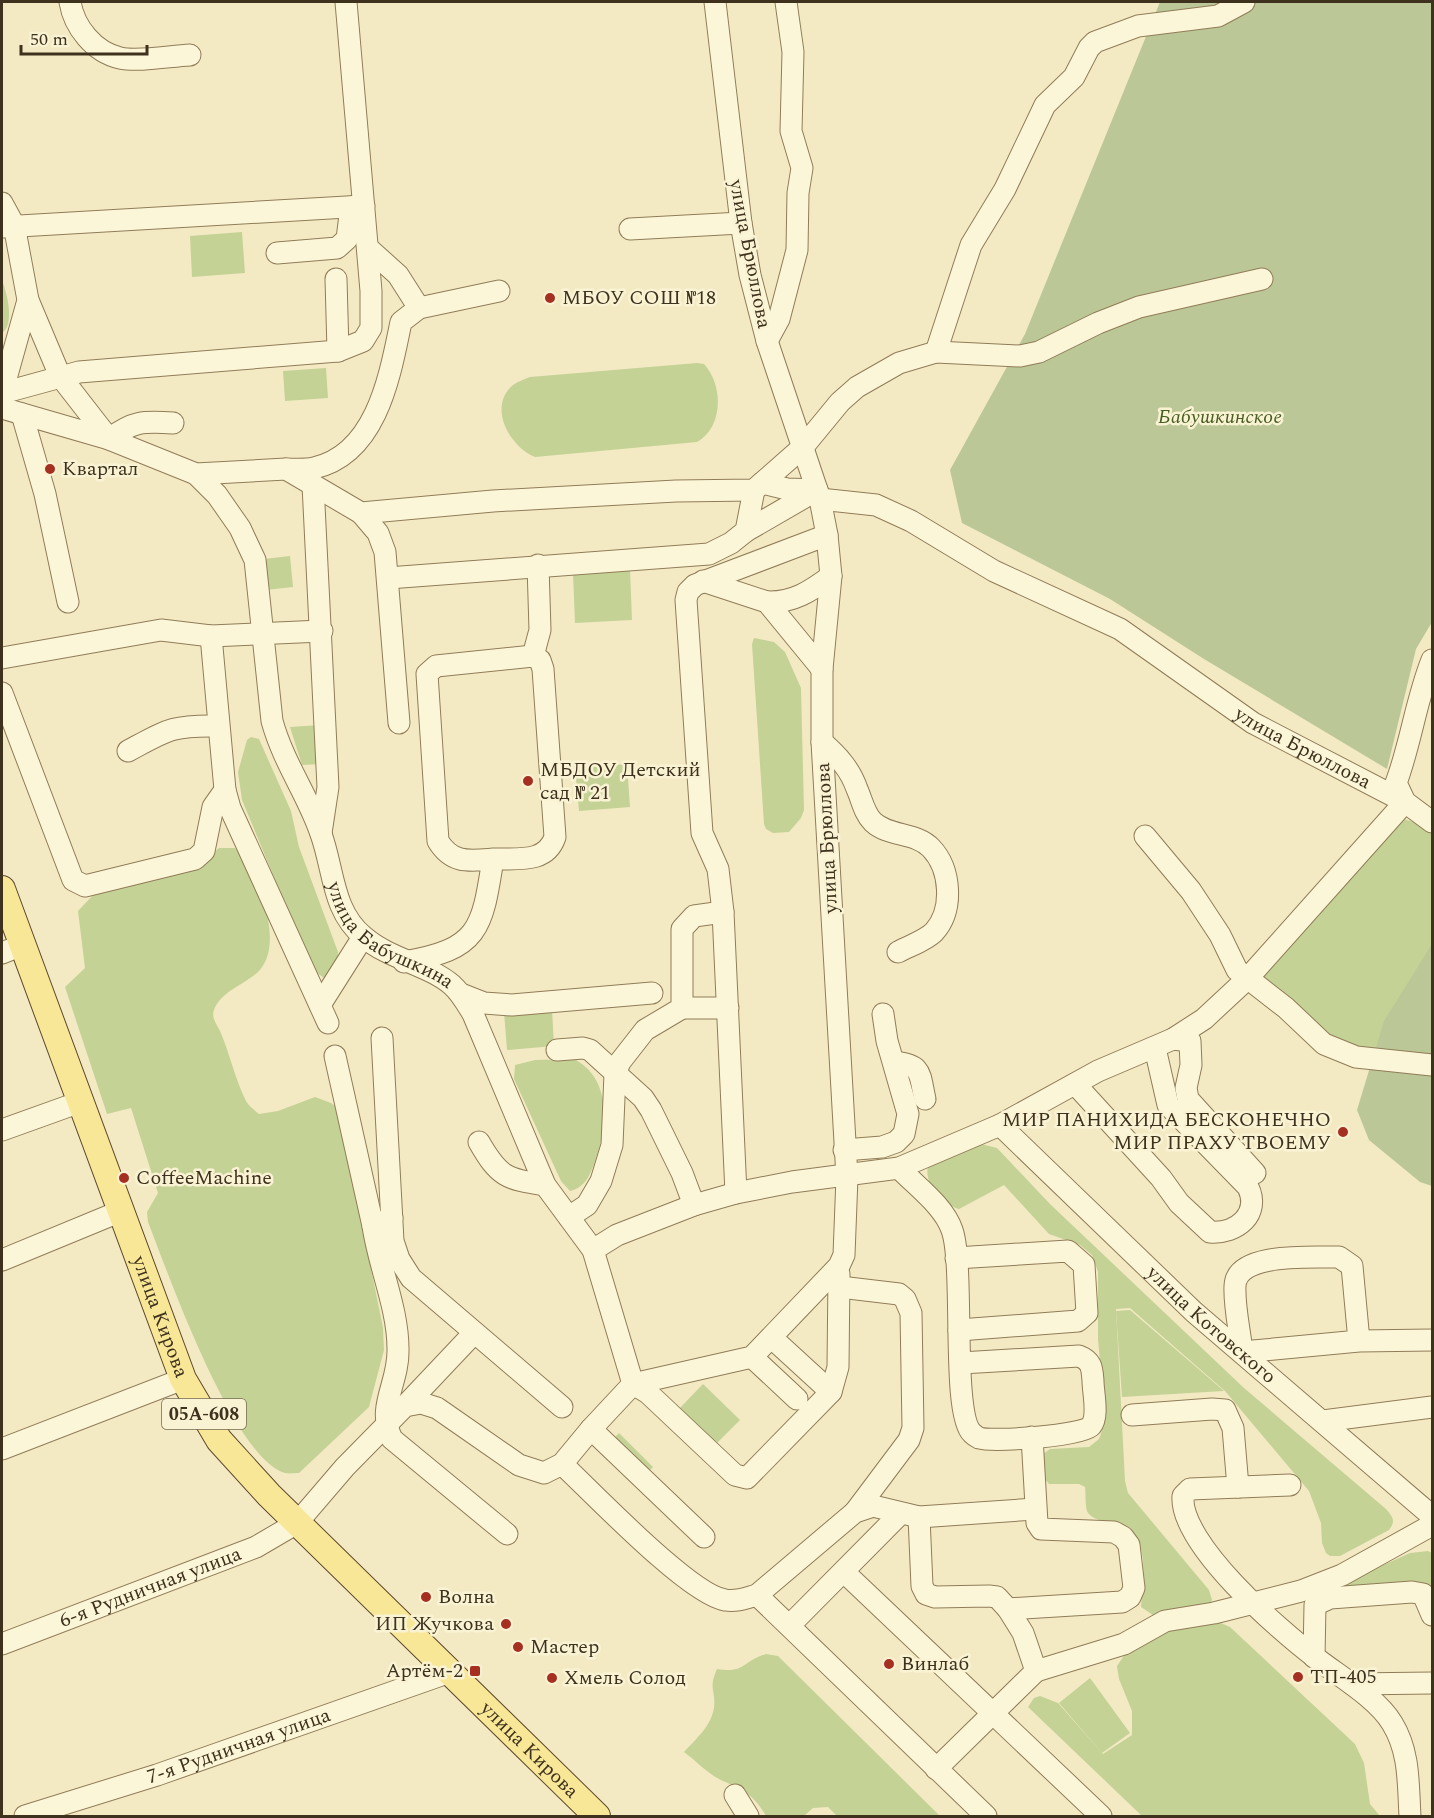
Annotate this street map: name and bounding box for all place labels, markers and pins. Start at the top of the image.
place label: МБОУ СОШ №18 [562,283,716,313]
marker: МБОУ СОШ №18 [543,291,557,305]
place label: Квартал [62,454,138,484]
marker: Квартал [43,462,57,476]
place label: МБДОУ Детский сад № 21 [540,755,701,808]
marker: МБДОУ Детский сад № 21 [521,774,535,788]
place label: МИР ПАНИХИДА БЕСКОНЕЧНО МИР ПРАХУ ТВОЕМУ [1002,1105,1331,1158]
marker: МИР ПАНИХИДА БЕСКОНЕЧНО МИР ПРАХУ ТВОЕМУ [1336,1125,1350,1139]
place label: CoffeeMachine [136,1163,272,1193]
marker: CoffeeMachine [117,1171,131,1185]
place label: Волна [438,1582,495,1612]
marker: Волна [419,1590,433,1604]
place label: ИП Жучкова [375,1609,494,1639]
marker: ИП Жучкова [499,1617,513,1631]
place label: Мастер [530,1632,599,1662]
marker: Мастер [511,1640,525,1654]
place label: Винлаб [901,1649,969,1679]
place label: Артём-2 [386,1656,463,1686]
marker: Винлаб [882,1657,896,1671]
place label: ТП-405 [1310,1662,1377,1692]
place label: Хмель Солод [564,1663,686,1693]
marker: Артём-2 [468,1664,482,1678]
marker: ТП-405 [1291,1670,1305,1684]
marker: Хмель Солод [545,1671,559,1685]

